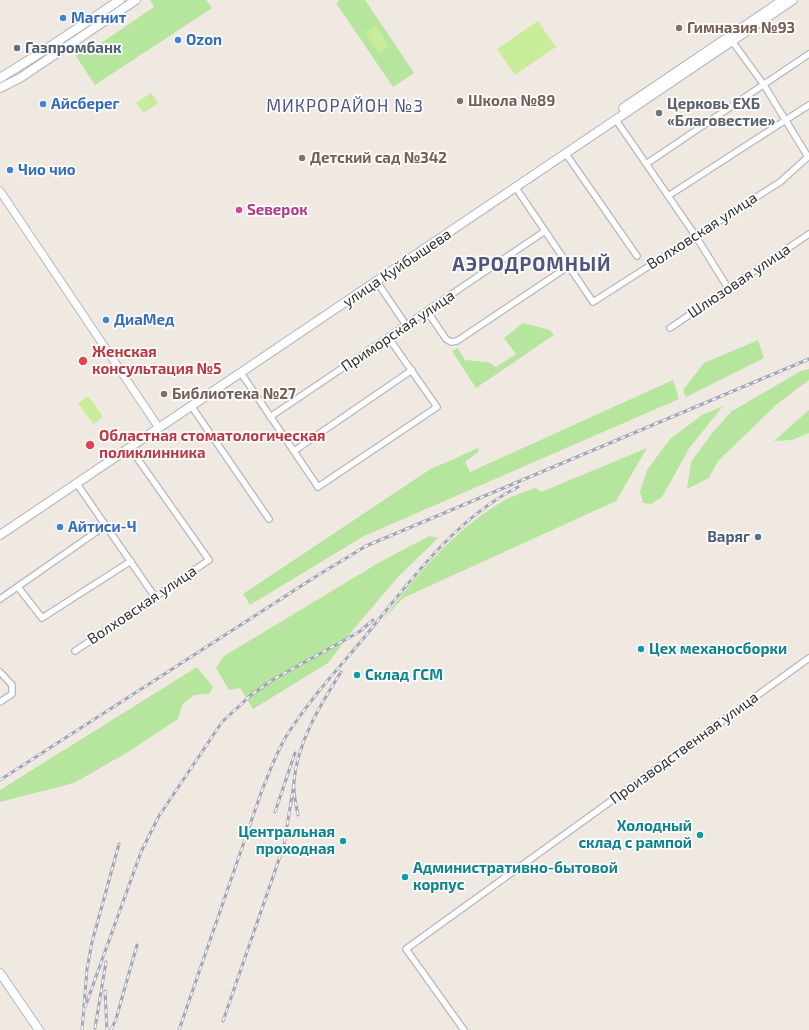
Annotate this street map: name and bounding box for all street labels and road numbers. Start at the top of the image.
street label: Волховская улица [643,189,761,273]
street label: улица Куйбышева [339,225,455,311]
street label: Шлюзовая улица [684,240,794,322]
street label: Приморская улица [338,286,458,376]
street label: Волховская улица [84,562,200,648]
street label: Производственная улица [606,688,762,808]

